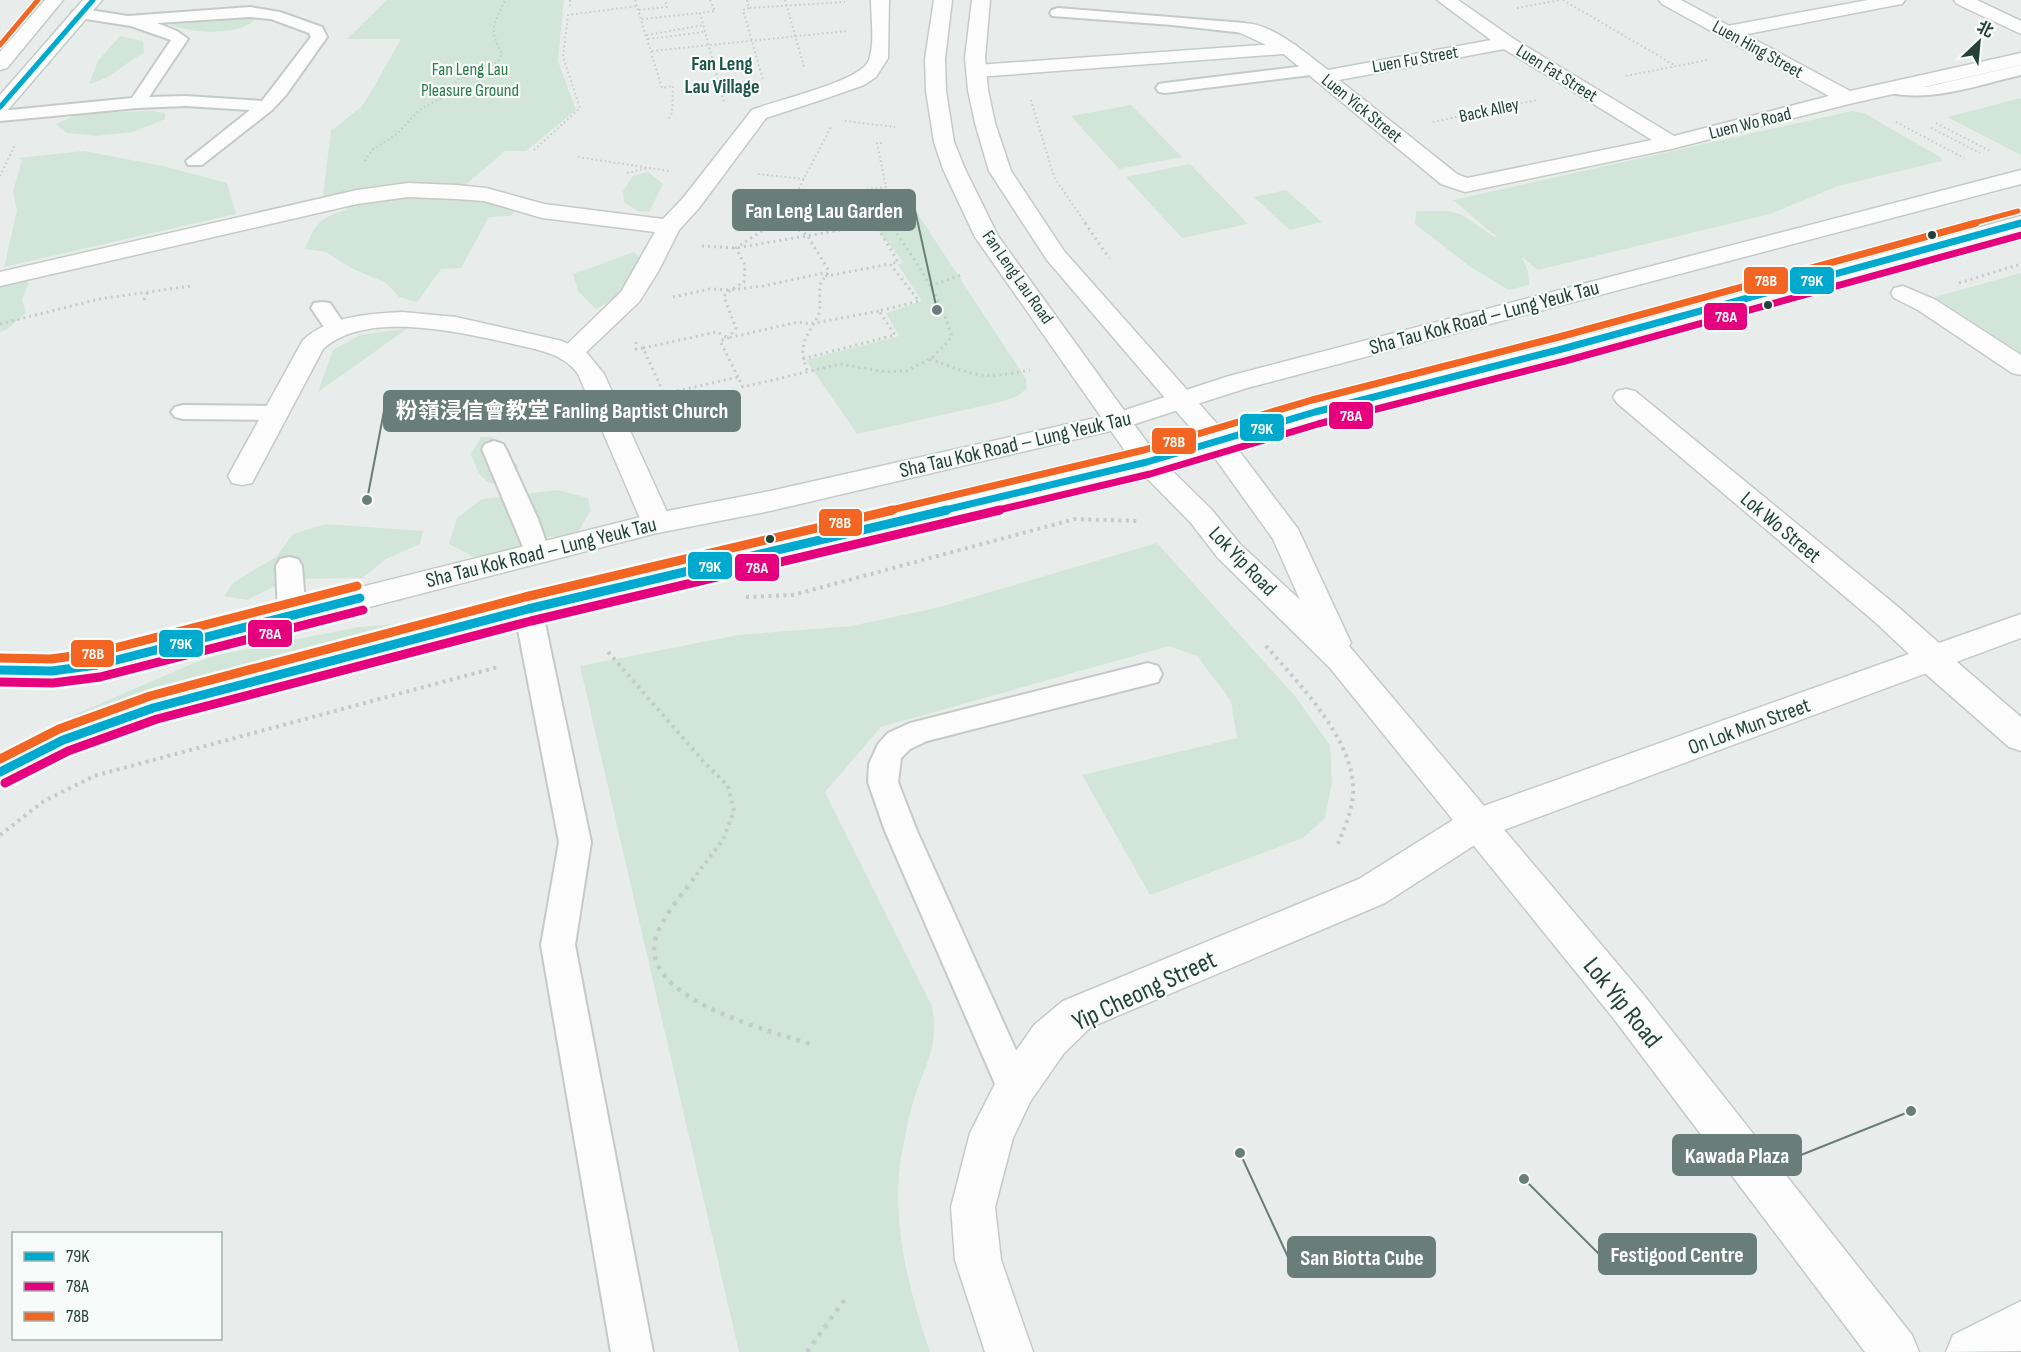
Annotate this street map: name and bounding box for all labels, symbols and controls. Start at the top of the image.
north arrow [1949,12,2009,72]
street label: Luen Hing Street [1709,16,1807,83]
text: 北 [1974,18,1996,42]
street label: Luen Fat Street [1512,40,1602,107]
street label: Luen Fu Street [1370,41,1460,77]
district label: Fan Leng Lau Village [684,52,760,99]
park label: Fan Leng Lau Pleasure Ground [421,59,519,101]
street label: Luen Yick Street [1317,70,1406,147]
street label: Back Alley [1457,94,1521,127]
street label: Luen Wo Road [1707,103,1793,144]
callout: Fan Leng Lau Garden [733,190,915,230]
text: Fan Leng Lau Garden [745,198,903,225]
street label: Fan Leng Lau Road [978,226,1058,328]
unlabelled marker [1926,229,1938,241]
line badge: 78B [1743,266,1789,295]
line badge: 79K [1789,266,1835,295]
text: 78B [1755,272,1777,291]
text: 79K [1801,272,1823,291]
street label: Sha Tau Kok Road – Lung Yeuk Tau [1367,275,1602,360]
unlabelled marker [1762,299,1774,311]
line badge: 78A [1703,302,1748,331]
text: 78A [1715,308,1737,327]
callout: 粉嶺浸信會教堂 Fanling Baptist Church [384,391,740,431]
text: 粉嶺浸信會教堂 Fanling Baptist Church [396,398,728,425]
line badge: 78A [1328,401,1374,430]
street label: Sha Tau Kok Road – Lung Yeuk Tau [897,406,1133,483]
text: 78A [1340,407,1362,426]
line badge: 79K [1239,413,1285,442]
text: 79K [1251,420,1273,439]
line badge: 78B [1151,427,1197,455]
text: 78B [1163,433,1185,452]
street label: Lok Wo Street [1735,487,1826,568]
line badge: 78B [818,508,863,537]
street label: Sha Tau Kok Road – Lung Yeuk Tau [423,512,659,593]
text: 78B [829,514,851,533]
street label: Lok Yip Road [1204,521,1282,601]
unlabelled marker [764,533,776,545]
line badge: 79K [687,551,733,580]
line badge: 78A [734,553,780,582]
text: 79K [699,558,721,577]
text: 78A [746,559,768,578]
line badge: 78A [247,619,293,648]
text: 78A [259,625,281,644]
line badge: 79K [158,629,204,658]
text: 79K [170,635,192,654]
line badge: 78B [70,639,115,668]
text: 78B [82,645,104,664]
street label: On Lok Mun Street [1685,693,1814,760]
street label: Yip Cheong Street [1068,944,1222,1038]
street label: Lok Yip Road [1576,952,1668,1054]
callout: Kawada Plaza [1673,1135,1801,1175]
text: Kawada Plaza [1685,1143,1789,1170]
legend [12,1232,222,1340]
callout: Festigood Centre [1599,1234,1756,1274]
callout: San Biotta Cube [1288,1237,1435,1277]
text: Festigood Centre [1610,1242,1744,1269]
text: San Biotta Cube [1300,1245,1424,1272]
text: 79K [66,1246,90,1267]
text: 78A [66,1276,89,1297]
text: 78B [66,1306,89,1327]

